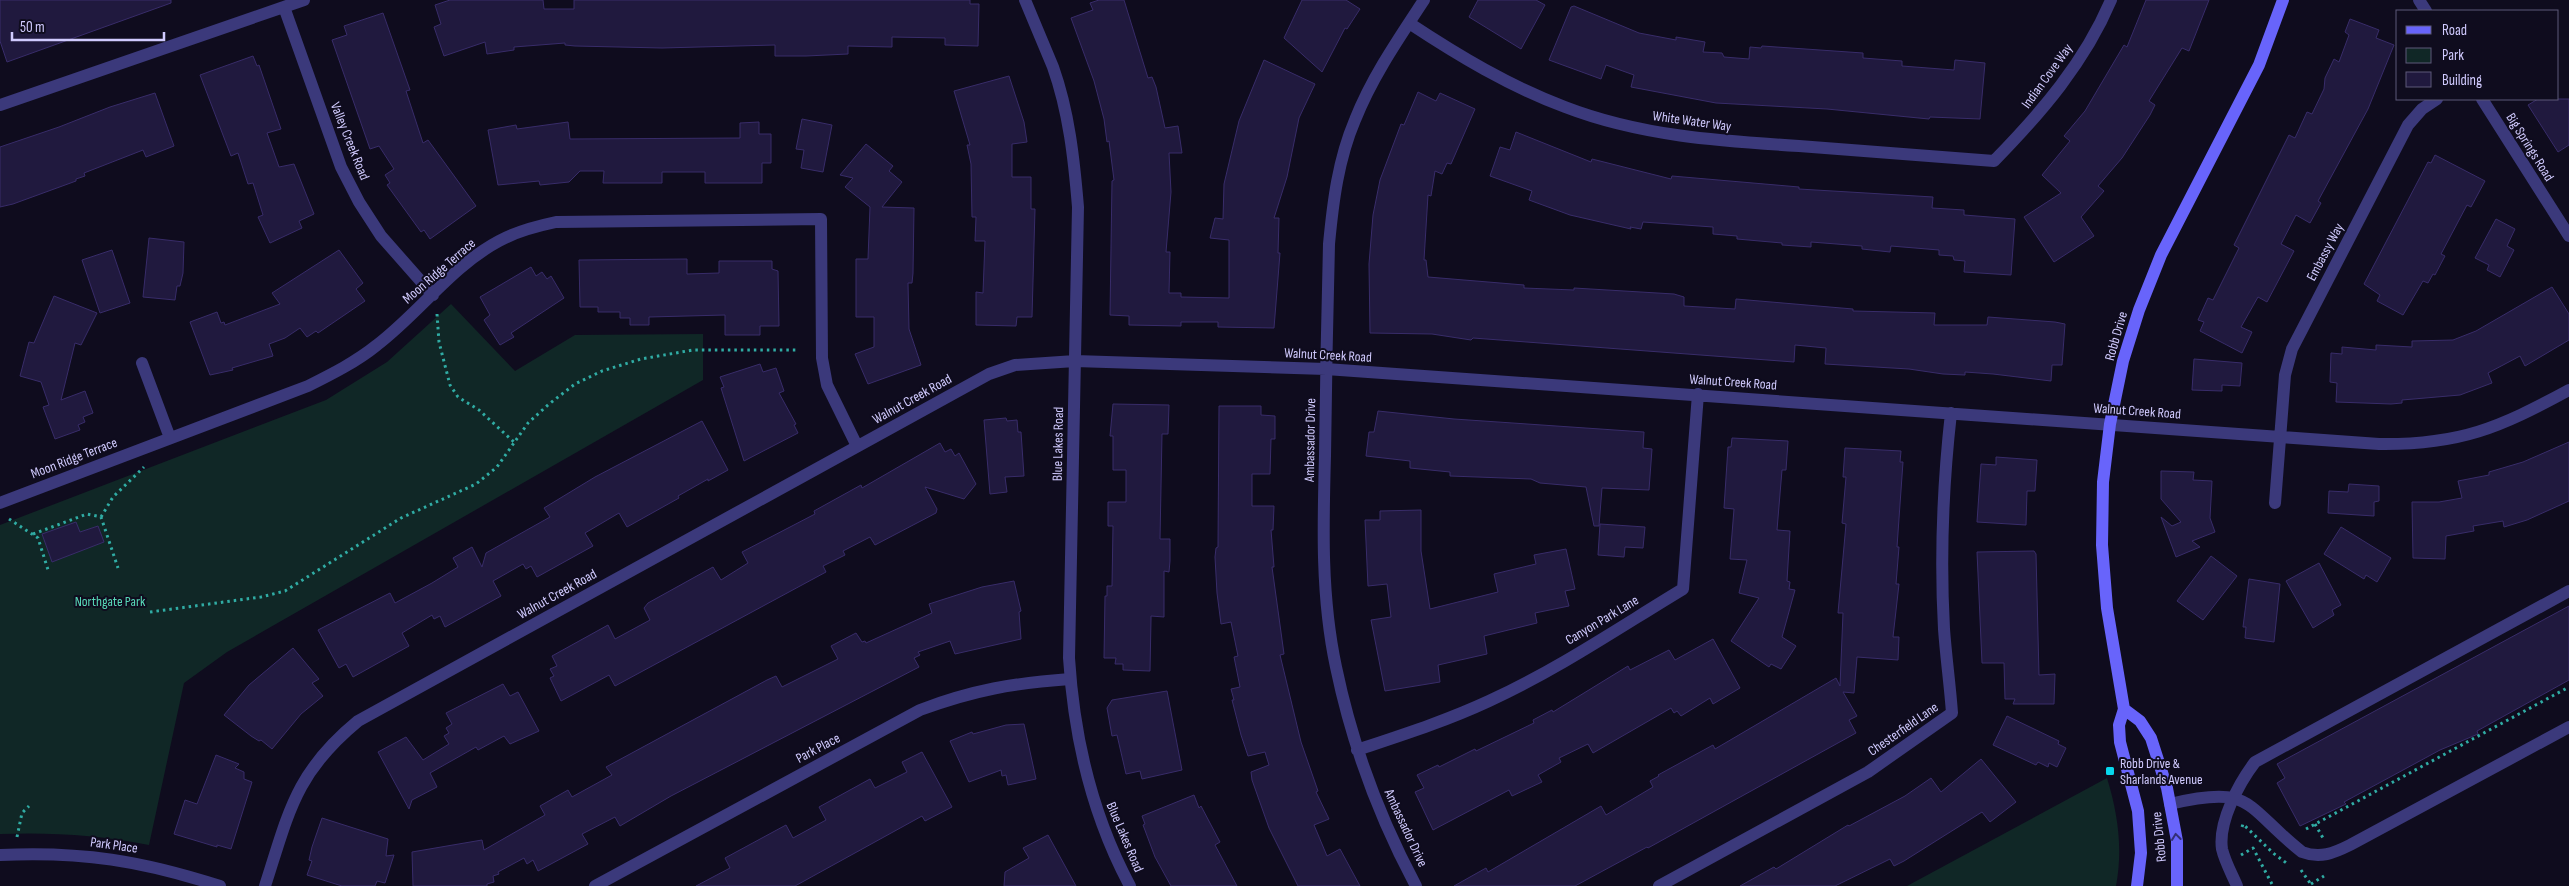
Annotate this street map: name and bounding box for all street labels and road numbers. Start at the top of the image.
street label: Indian Cove Way [2018,40,2077,112]
street label: Valley Creek Road [327,100,373,182]
street label: White Water Way [1652,107,1733,135]
street label: Big Springs Road [2502,110,2558,184]
street label: Embassy Way [2303,220,2348,284]
street label: Moon Ridge Terrace [399,235,479,307]
street label: Robb Drive [2101,309,2131,363]
street label: Walnut Creek Road [1284,344,1372,366]
street label: Walnut Creek Road [869,370,955,428]
street label: Walnut Creek Road [1689,370,1778,394]
street label: Ambassador Drive [1301,398,1319,483]
street label: Walnut Creek Road [2093,399,2182,423]
street label: Blue Lakes Road [1049,406,1067,481]
street label: Moon Ridge Terrace [28,434,120,482]
street label: Walnut Creek Road [514,565,600,623]
street label: Canyon Park Lane [1562,592,1642,648]
street label: Chesterfield Lane [1865,699,1941,759]
street label: Park Place [793,729,843,767]
street label: Ambassador Drive [1380,785,1431,870]
street label: Blue Lakes Road [1103,799,1147,875]
street label: Robb Drive [2148,811,2170,863]
street label: Park Place [89,833,139,857]

